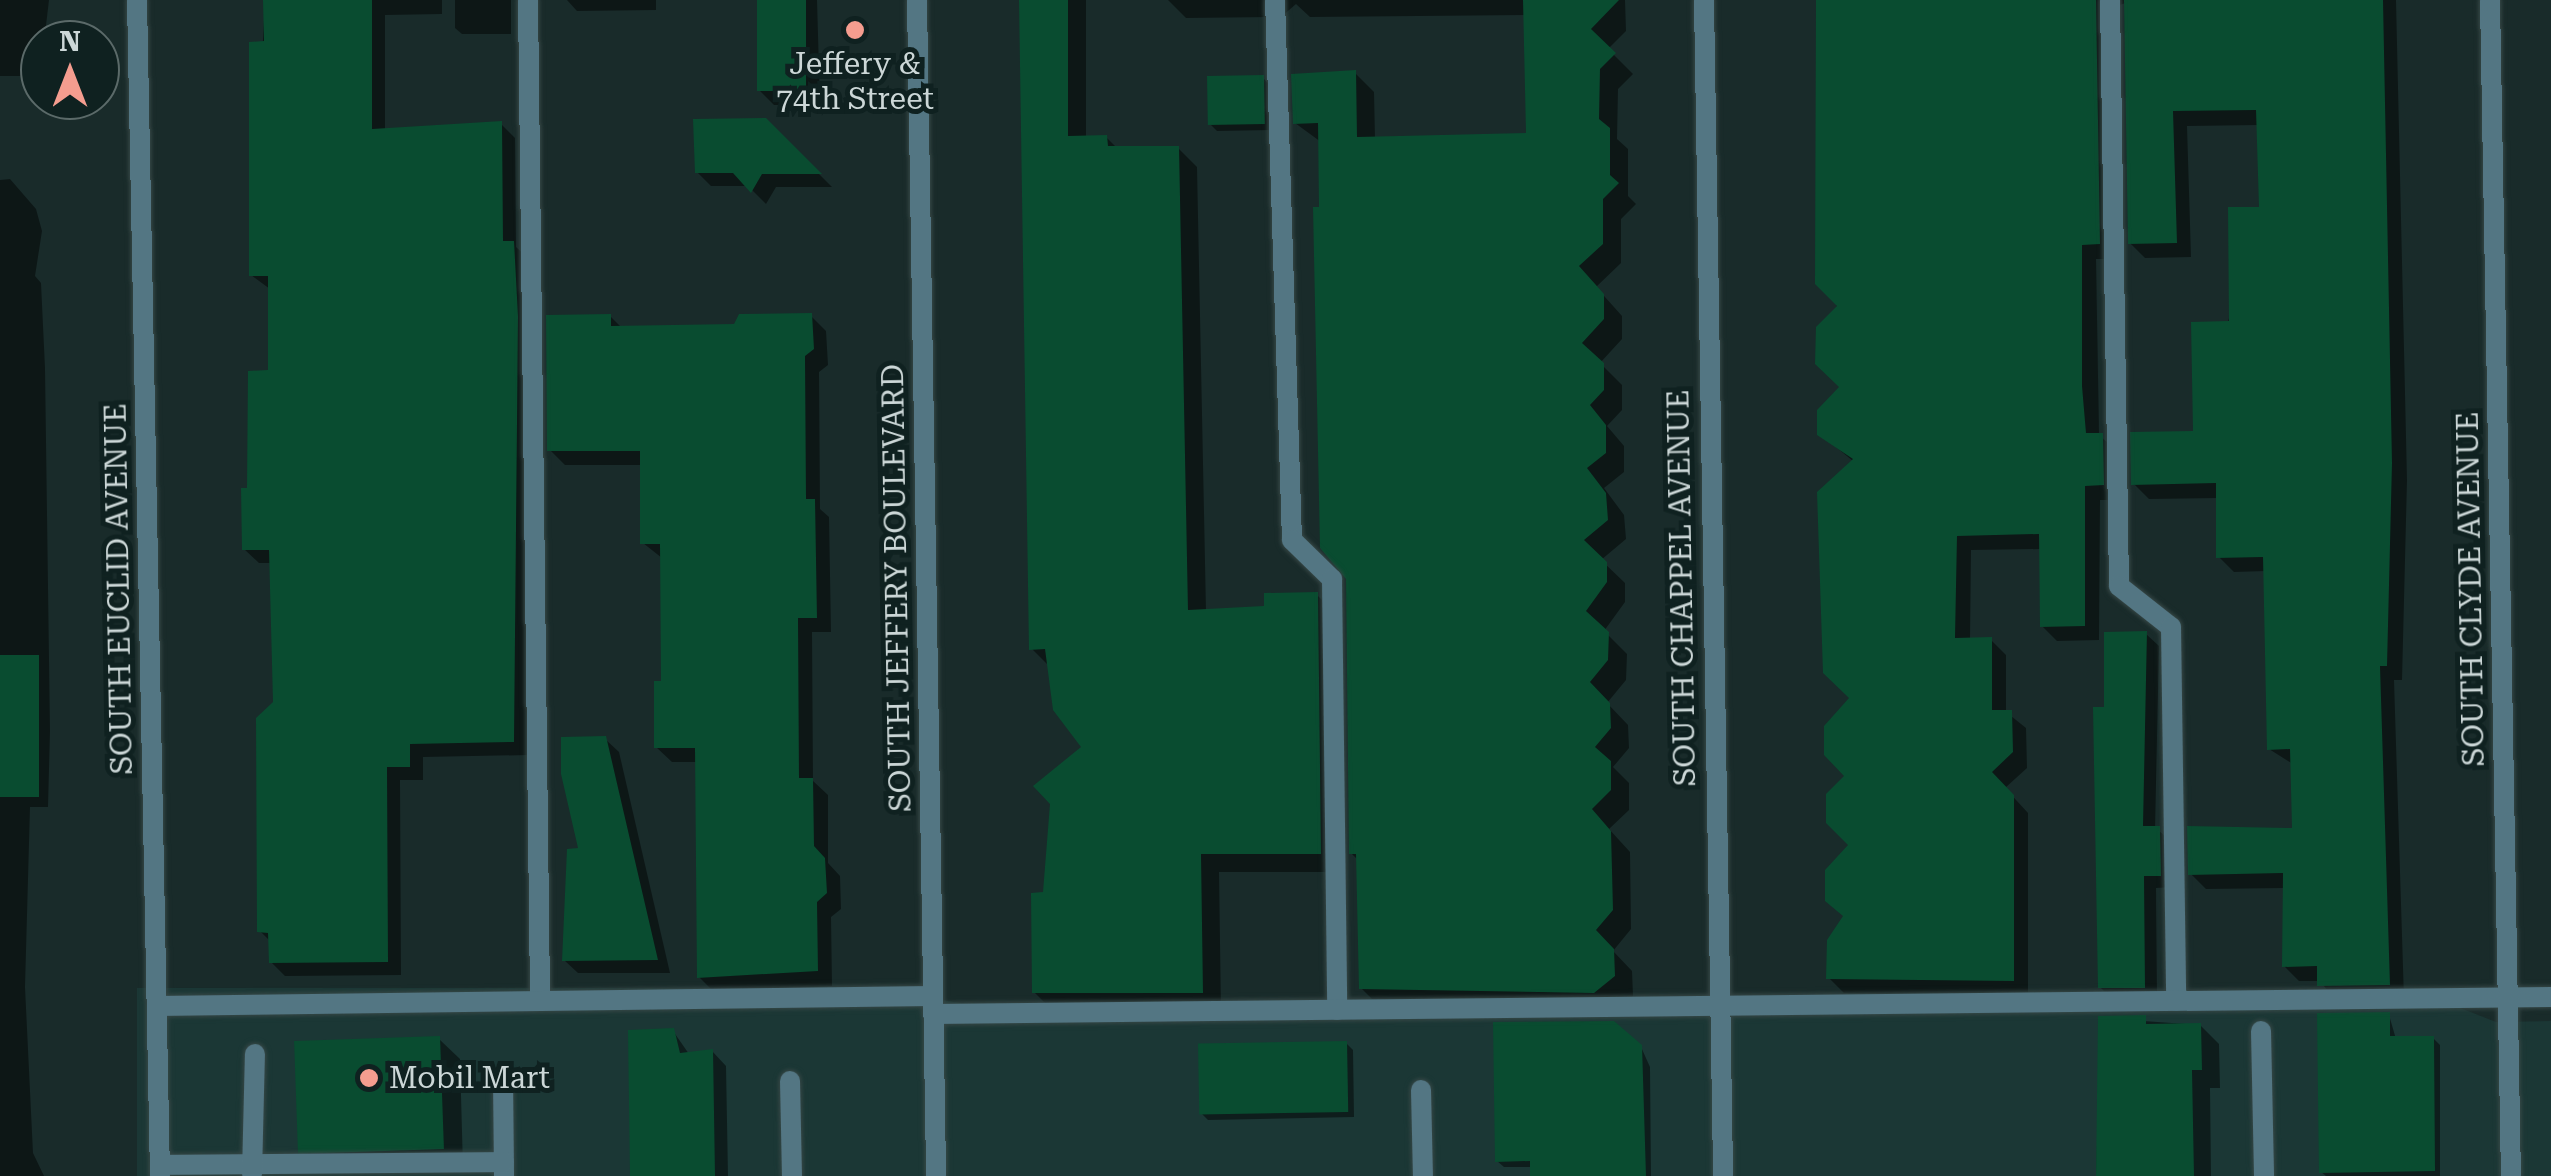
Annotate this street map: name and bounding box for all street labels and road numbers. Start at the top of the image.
street label: SOUTH JEFFERY BOULEVARD [875,364,919,812]
street label: SOUTH CHAPPEL AVENUE [1661,389,1703,787]
street label: SOUTH EUCLID AVENUE [98,403,140,775]
street label: SOUTH CLYDE AVENUE [2450,411,2492,767]

